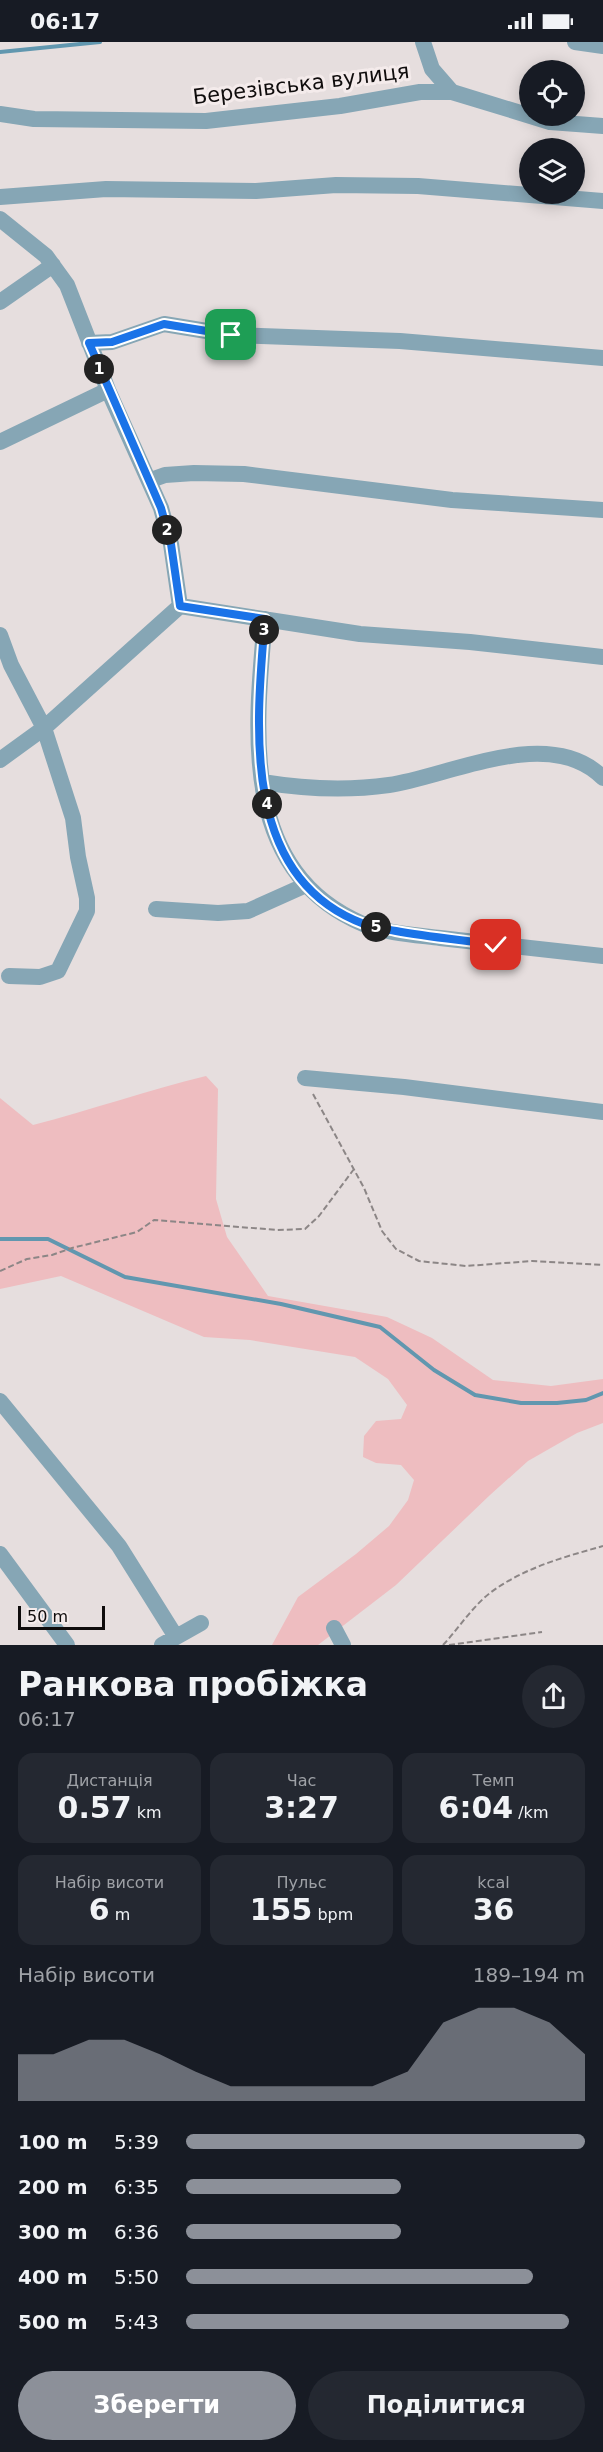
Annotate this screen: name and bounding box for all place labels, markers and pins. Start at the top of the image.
pin [205,309,256,360]
pin: 1 [84,354,114,384]
pin: 2 [152,515,182,545]
pin: 3 [249,615,279,645]
pin: 4 [252,789,282,819]
pin: 5 [361,912,391,942]
pin [470,919,521,970]

